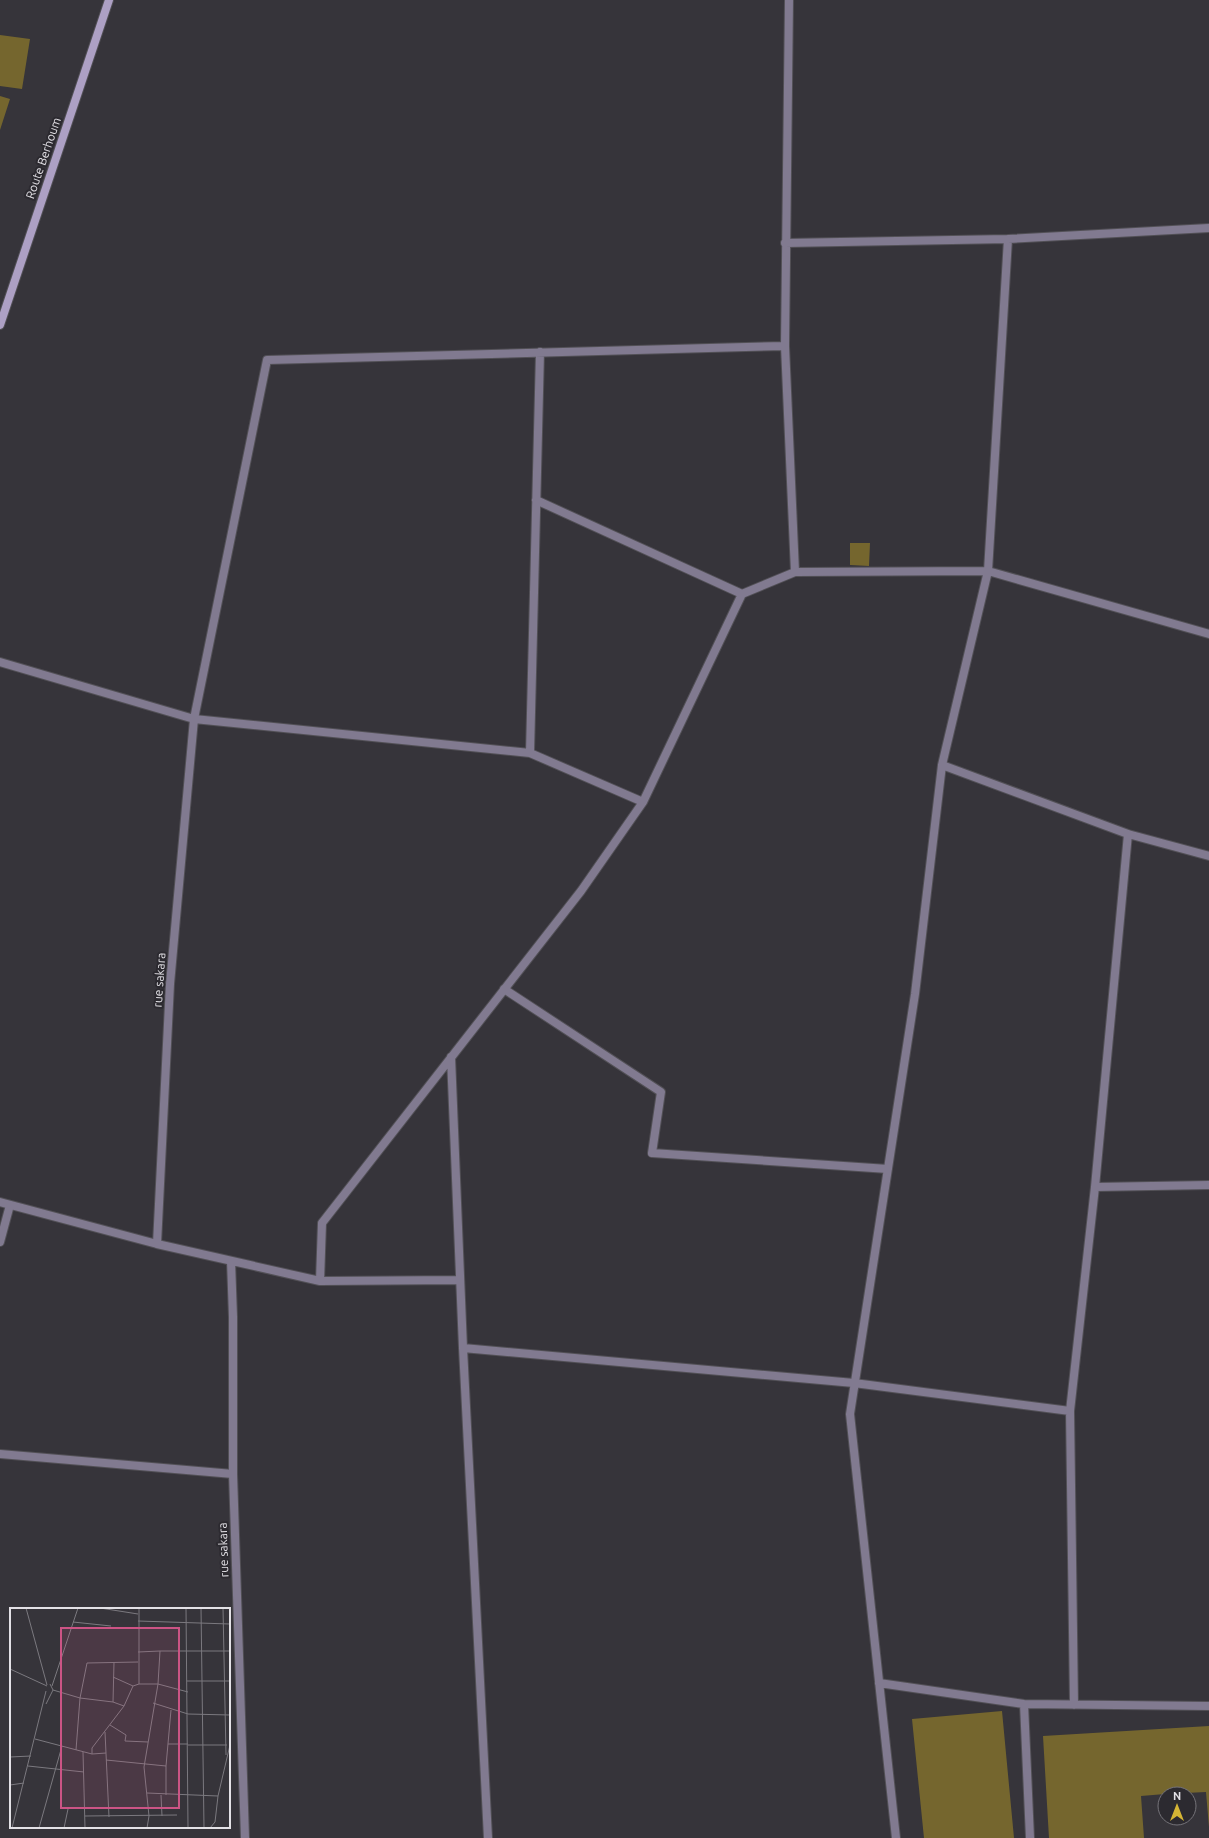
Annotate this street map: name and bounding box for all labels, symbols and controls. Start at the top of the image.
street label: Route Berhoum [23,116,63,200]
street label: rue sakara [151,952,167,1008]
street label: rue sakara [216,1522,230,1578]
inset map [10,1608,230,1828]
north arrow [1157,1786,1197,1826]
text: N [1173,1790,1181,1802]

